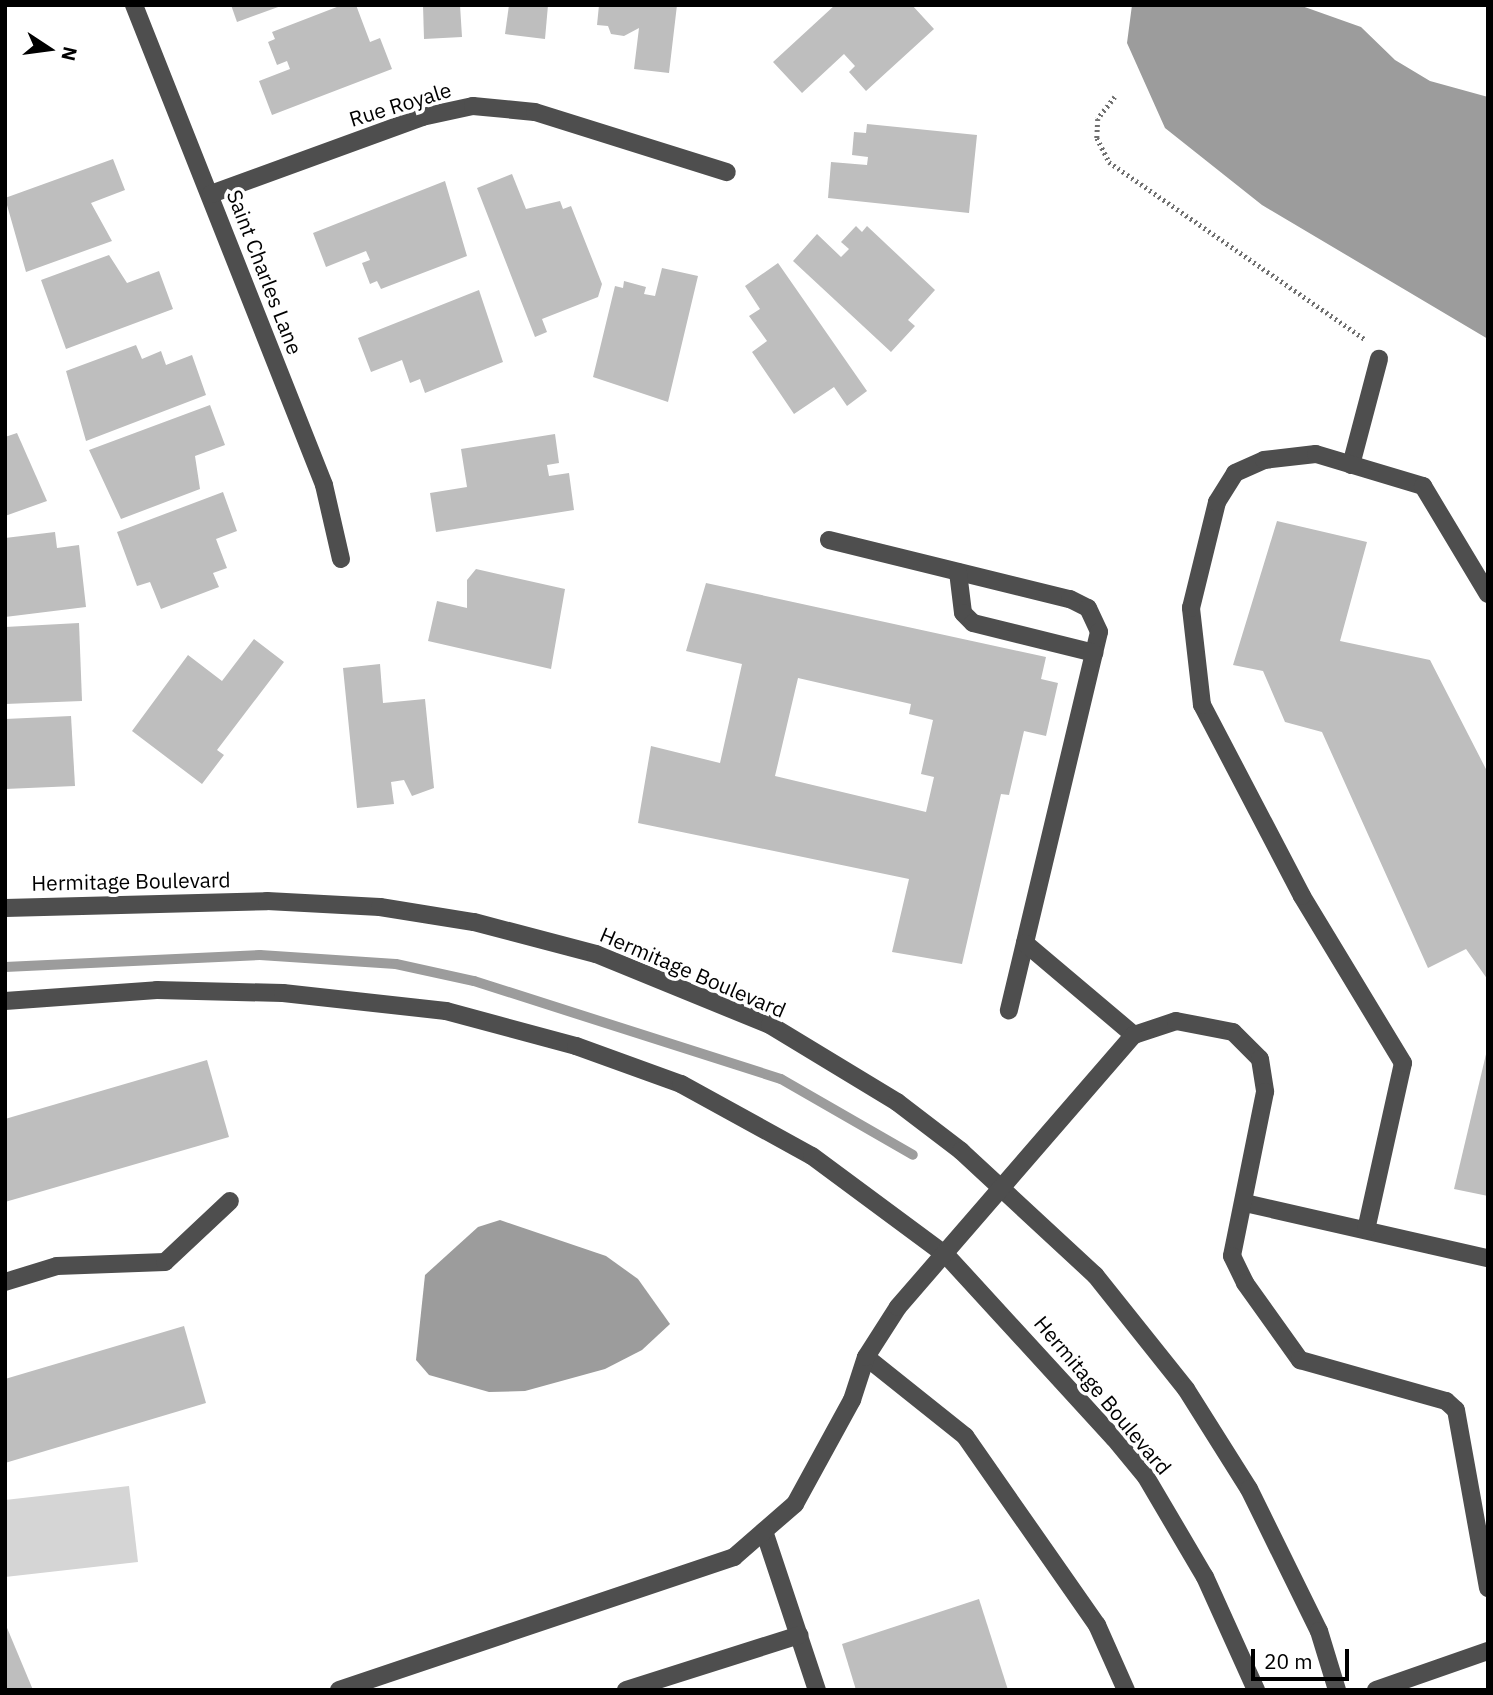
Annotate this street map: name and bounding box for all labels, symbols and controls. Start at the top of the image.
north arrow [14,14,84,84]
text: N [56,44,83,63]
street label: Rue Royale [346,77,454,131]
street label: Saint Charles Lane [222,186,308,358]
street label: Hermitage Boulevard [31,867,231,895]
street label: Hermitage Boulevard [596,921,790,1023]
street label: Hermitage Boulevard [1029,1311,1177,1479]
scale bar [1255,1636,1353,1680]
text: 20 m [1264,1647,1313,1675]

